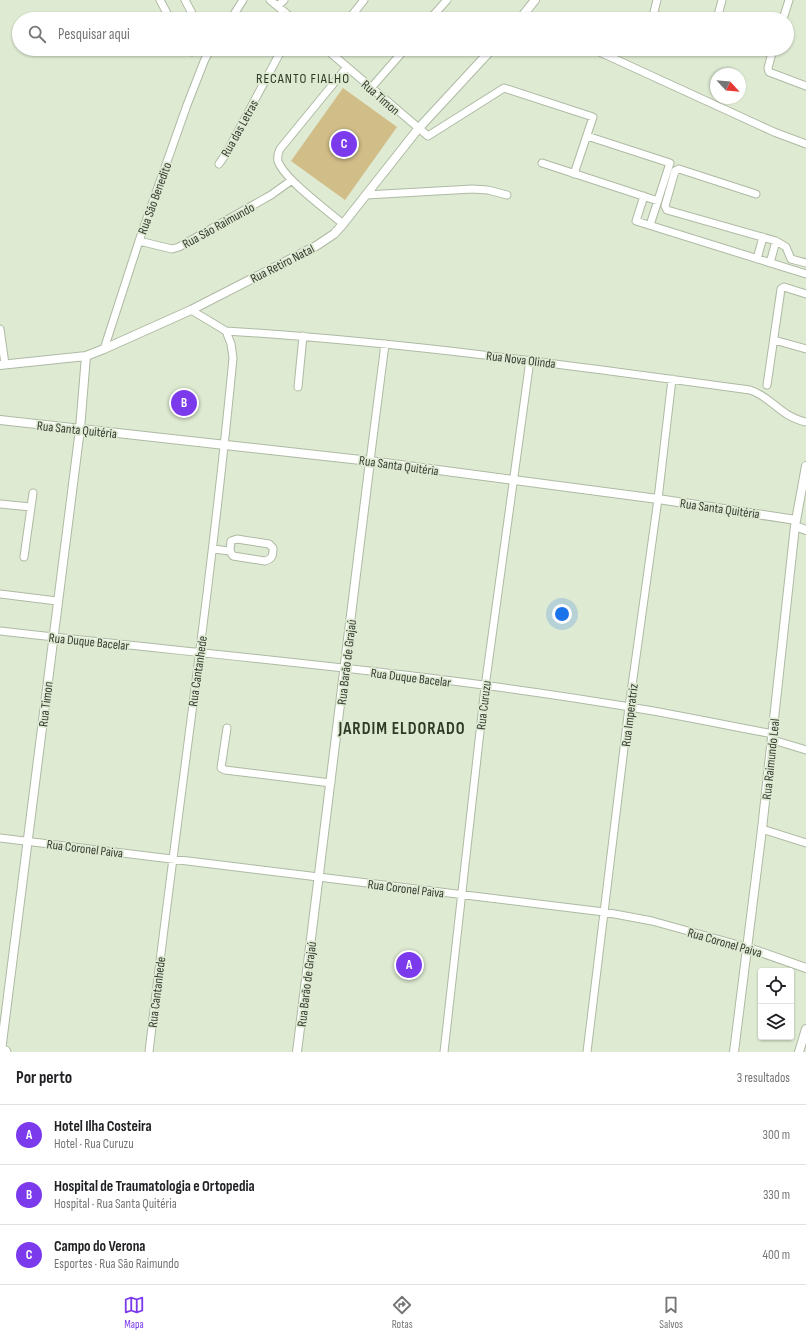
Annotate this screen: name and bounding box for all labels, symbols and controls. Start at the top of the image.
search box [12,12,794,56]
icon: search [26,23,48,45]
text: Pesquisar aqui [58,25,130,44]
north arrow [710,68,746,104]
district label: RECANTO FIALHO [256,70,350,87]
street label: Rua Timon [358,77,403,119]
street label: Rua das Letras [218,97,262,160]
pin: C [331,129,357,159]
street label: Rua São Benedito [135,160,175,237]
street label: Rua São Raimundo [180,199,257,252]
street label: Rua Retiro Natal [248,241,317,287]
street label: Rua Nova Olinda [485,348,557,372]
pin: B [171,388,197,418]
street label: Rua Santa Quitéria [36,418,118,442]
street label: Rua Santa Quitéria [358,452,440,479]
street label: Rua Santa Quitéria [679,495,761,522]
your location [552,604,572,624]
street label: Rua Barão de Grajaú [334,619,360,706]
street label: Rua Duque Bacelar [48,630,130,654]
street label: Rua Cantanhede [185,635,211,707]
street label: Rua Duque Bacelar [370,665,452,691]
street label: Rua Curuzu [473,680,495,731]
street label: Rua Timon [35,681,57,728]
street label: Rua Imperatriz [618,682,642,748]
street label: Rua Raimundo Leal [759,718,783,800]
district label: JARDIM ELDORADO [337,719,466,739]
street label: Rua Coronel Paiva [46,836,124,862]
street label: Rua Coronel Paiva [367,876,445,902]
street label: Rua Coronel Paiva [686,925,764,961]
street label: Rua Barão de Grajaú [294,941,320,1028]
pin: A [396,950,422,980]
street label: Rua Cantanhede [145,956,169,1028]
map controls [758,968,794,1040]
button: locate [758,968,794,1004]
button: layers [758,1004,794,1040]
text: Por perto [16,1068,72,1088]
text: 3 resultados [737,1070,790,1086]
text: Hotel Ilha Costeira [54,1117,152,1136]
text: A [26,1127,32,1143]
text: 300 m [763,1127,790,1143]
text: Hotel · Rua Curuzu [54,1136,134,1152]
text: Hospital de Traumatologia e Ortopedia [54,1177,255,1196]
text: B [26,1187,32,1203]
text: 330 m [763,1187,790,1203]
text: Hospital · Rua Santa Quitéria [54,1196,177,1212]
text: Campo do Verona [54,1237,145,1256]
text: C [26,1247,32,1263]
text: 400 m [763,1247,790,1263]
text: Esportes · Rua São Raimundo [54,1256,179,1272]
tab: Mapa [123,1294,145,1331]
tab: Rotas [391,1294,413,1331]
tab: Salvos [659,1294,683,1331]

